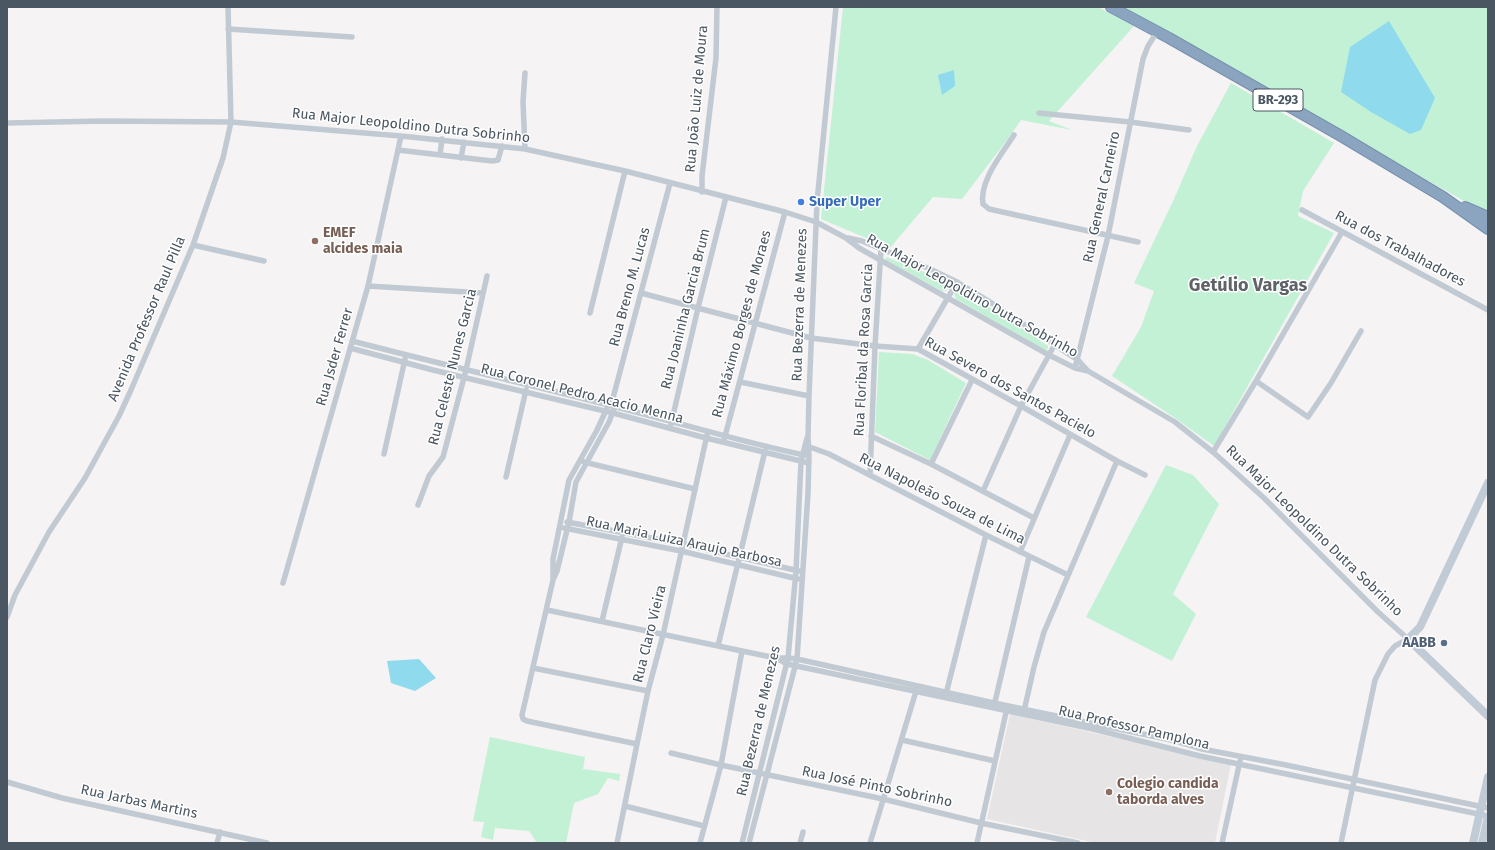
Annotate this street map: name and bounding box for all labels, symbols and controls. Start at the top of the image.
street label: Rua João Luiz de Moura [682,25,712,173]
road number: BR-293 [1253,89,1303,111]
street label: Rua Major Leopoldino Dutra Sobrinho [291,105,531,147]
street label: Rua General Carneiro [1080,130,1124,264]
place label: Super Uper [809,194,881,210]
marker: Super Uper [796,197,806,207]
street label: Rua dos Trabalhadores [1332,207,1468,291]
place label: EMEF alcides maia [323,225,403,258]
street label: Rua Breno M. Lucas [606,226,654,348]
street label: Rua Joaninha Garcia Brum [658,227,714,391]
street label: Rua Máximo Borges de Moraes [709,228,775,420]
street label: Rua Bezerra de Menezes [789,228,811,382]
street label: Rua Major Leopoldino Dutra Sobrinho [863,231,1081,361]
street label: Avenida Professor Raul Pilla [105,234,189,404]
marker: EMEF alcides maia [310,236,320,246]
street label: Rua Floribal da Rosa Garcia [851,263,877,437]
district label: Getúlio Vargas [1189,275,1307,297]
street label: Rua Celeste Nunes Garcia [425,287,481,447]
street label: Rua Jsder Ferrer [313,306,357,408]
street label: Rua Severo dos Santos Pacielo [921,334,1099,442]
street label: Rua Coronel Pedro Acacio Menna [479,361,685,427]
street label: Rua Major Leopoldino Dutra Sobrinho [1222,442,1406,620]
street label: Rua Napoleão Souza de Lima [856,450,1028,548]
street label: Rua Maria Luiza Araujo Barbosa [585,513,783,571]
street label: Rua Claro Vieira [630,583,670,685]
place label: AABB [1402,635,1436,651]
marker: AABB [1439,638,1449,648]
street label: Rua Bezerra de Menezes [734,644,784,798]
street label: Rua Professor Pamplona [1057,702,1211,754]
street label: Rua José Pinto Sobrinho [800,763,954,811]
place label: Colegio candida taborda alves [1117,776,1219,808]
street label: Rua Jarbas Martins [79,781,199,823]
marker: Colegio candida taborda alves [1104,787,1114,797]

